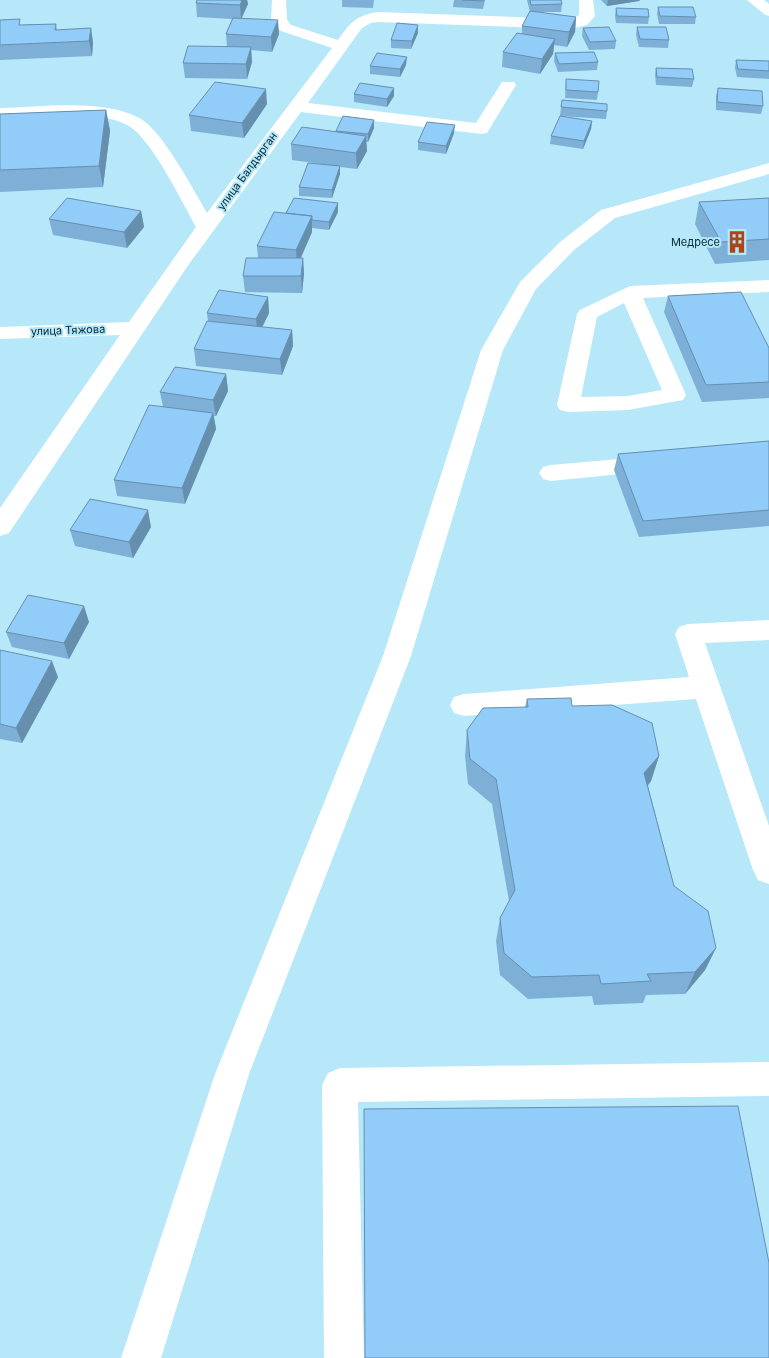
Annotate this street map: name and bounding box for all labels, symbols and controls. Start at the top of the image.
street label: улица Балдырган [214,129,280,213]
building icon: Медресе [724,229,750,255]
place label: Медресе [671,235,720,249]
street label: улица Тяжова [31,322,105,338]

